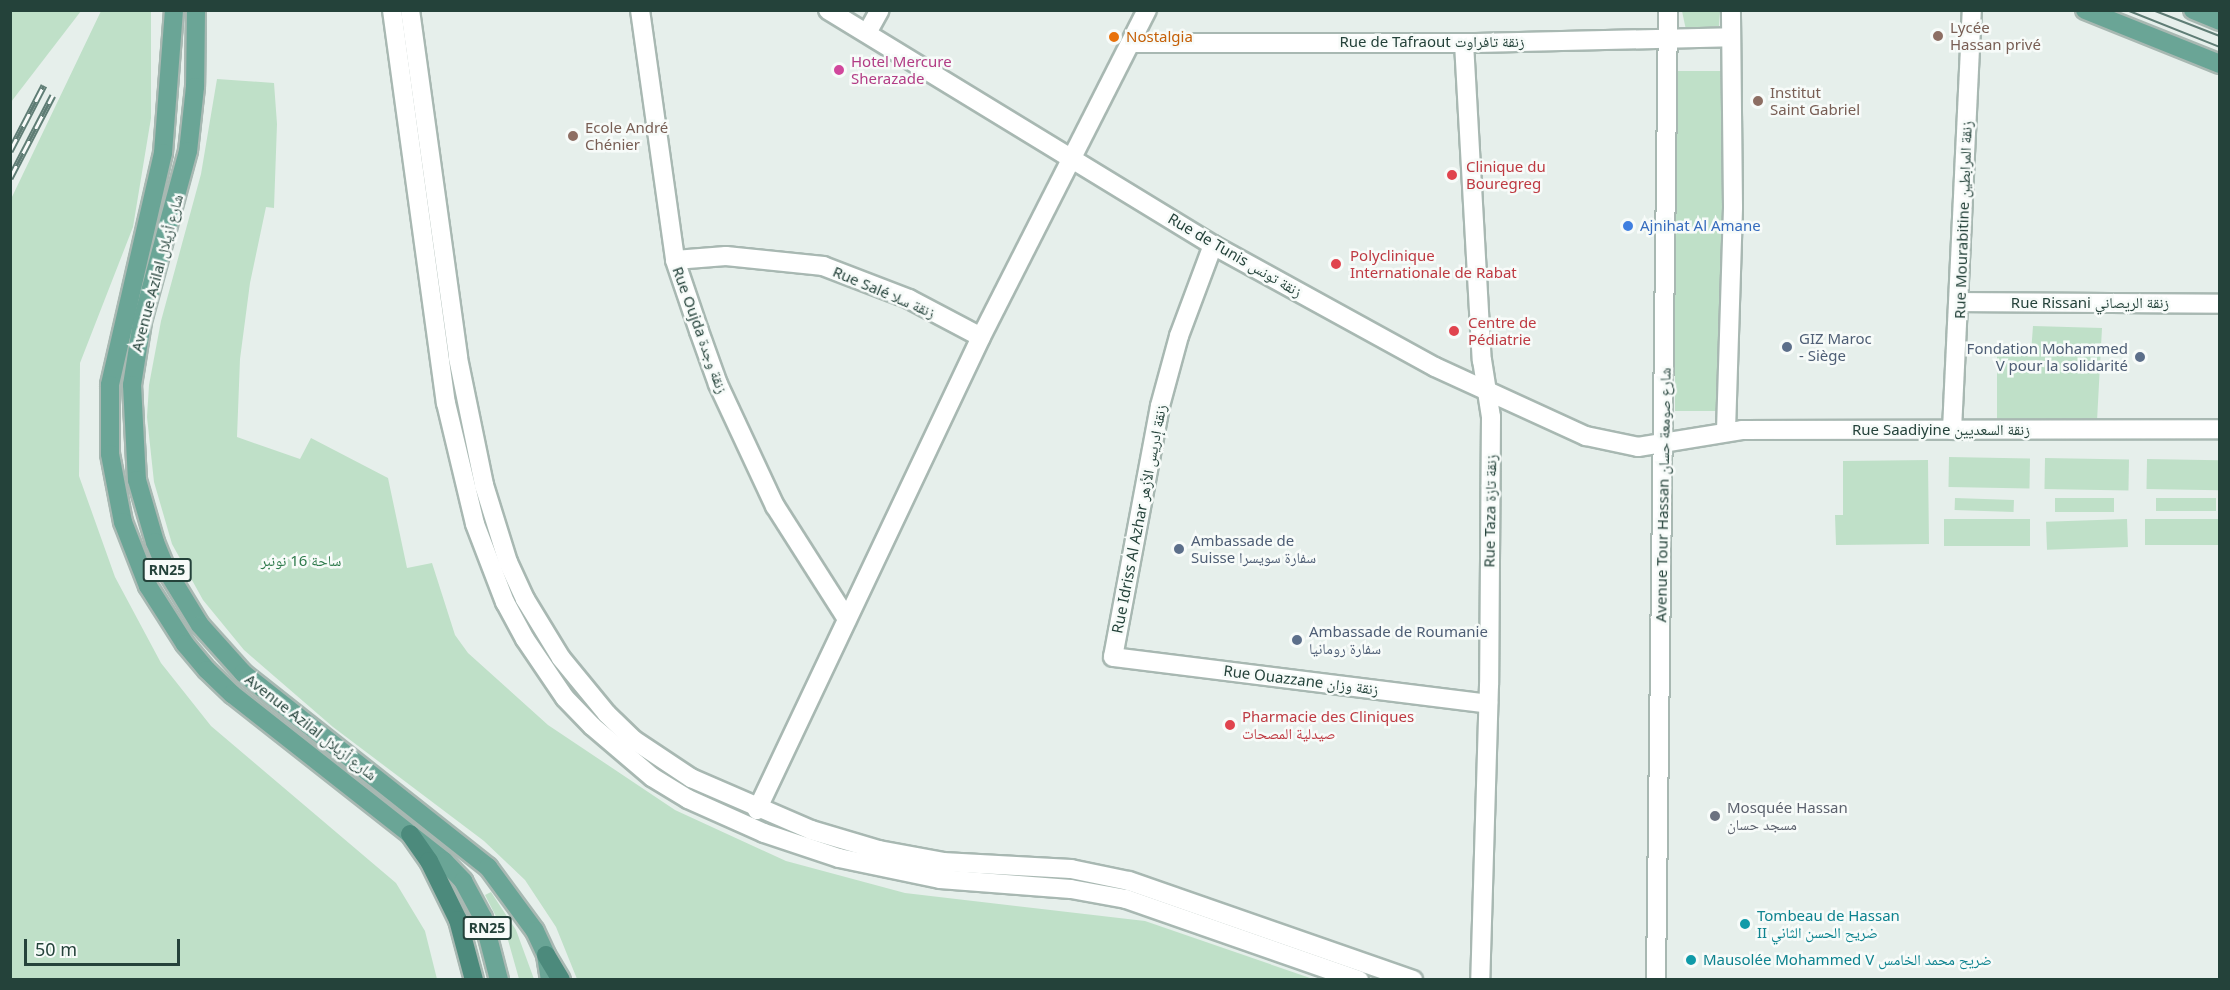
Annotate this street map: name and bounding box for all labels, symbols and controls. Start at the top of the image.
place label: Lycée Hassan privé [1950,18,2041,53]
place label: Nostalgia [1126,28,1193,46]
marker: Lycée Hassan privé [1931,29,1945,43]
marker: Nostalgia [1107,30,1121,44]
street label: Rue de Tafraout زنقة تافراوت [1339,33,1525,51]
place label: Hotel Mercure Sherazade [851,52,952,87]
marker: Hotel Mercure Sherazade [832,63,846,77]
place label: Institut Saint Gabriel [1770,83,1860,118]
marker: Institut Saint Gabriel [1751,94,1765,108]
place label: Ecole André Chénier [585,118,668,153]
street label: Rue Mourabitine زنقة المرابطين [1951,121,1975,319]
marker: Ecole André Chénier [566,129,580,143]
place label: Clinique du Bouregreg [1466,157,1546,192]
marker: Clinique du Bouregreg [1443,166,1461,184]
street label: Avenue Azilal شارع أزيلال [127,192,187,354]
street label: Rue de Tunis زنقة تونس [1165,209,1305,301]
place label: Ajnihat Al Amane [1640,217,1761,235]
marker: Ajnihat Al Amane [1621,219,1635,233]
place label: Polyclinique Internationale de Rabat [1350,246,1517,281]
marker: Polyclinique Internationale de Rabat [1327,255,1345,273]
street label: Rue Salé زنقة سلا [830,262,938,322]
street label: Rue Oujda زنقة وجدة [669,264,731,396]
street label: Rue Rissani زنقة الريصاني [2011,294,2169,312]
place label: Centre de Pédiatrie [1468,313,1537,348]
marker: Centre de Pédiatrie [1445,322,1463,340]
place label: GIZ Maroc - Siège [1799,329,1872,364]
place label: Fondation Mohammed V pour la solidarité [1967,339,2128,374]
marker: GIZ Maroc - Siège [1780,340,1794,354]
marker: Fondation Mohammed V pour la solidarité [2133,350,2147,364]
street label: Avenue Tour Hassan شارع صومعة حسان [1652,367,1674,623]
street label: Rue Idriss Al Azhar زنقة إدريس الأزهر [1108,403,1170,635]
street label: Rue Saadiyine زنقة السعديين [1852,421,2030,439]
street label: Rue Taza زنقة تازة [1480,454,1500,568]
place label: Ambassade de Suisse سفارة سويسرا [1191,531,1316,566]
marker: Ambassade de Suisse سفارة سويسرا [1172,542,1186,556]
park label: ساحة 16 نونبر [261,552,341,570]
road number: RN25 [142,559,192,581]
place label: Ambassade de Roumanie سفارة رومانيا [1309,622,1488,657]
marker: Ambassade de Roumanie سفارة رومانيا [1290,633,1304,647]
street label: Rue Ouazzane زنقة وزان [1222,662,1380,698]
street label: Avenue Azilal شارع أزيلال [242,670,380,784]
place label: Pharmacie des Cliniques صيدلية المصحات [1242,707,1414,742]
marker: Pharmacie des Cliniques صيدلية المصحات [1223,718,1237,732]
place label: Mosquée Hassan مسجد حسان [1727,798,1848,833]
marker: Mosquée Hassan مسجد حسان [1708,809,1722,823]
place label: Tombeau de Hassan II ضريح الحسن الثاني [1757,906,1900,941]
road number: RN25 [462,917,512,939]
marker: Tombeau de Hassan II ضريح الحسن الثاني [1738,917,1752,931]
scale bar [27,927,183,965]
text: 50 m [35,937,77,961]
place label: Mausolée Mohammed V ضريح محمد الخامس [1703,951,1992,969]
marker: Mausolée Mohammed V ضريح محمد الخامس [1684,953,1698,967]

